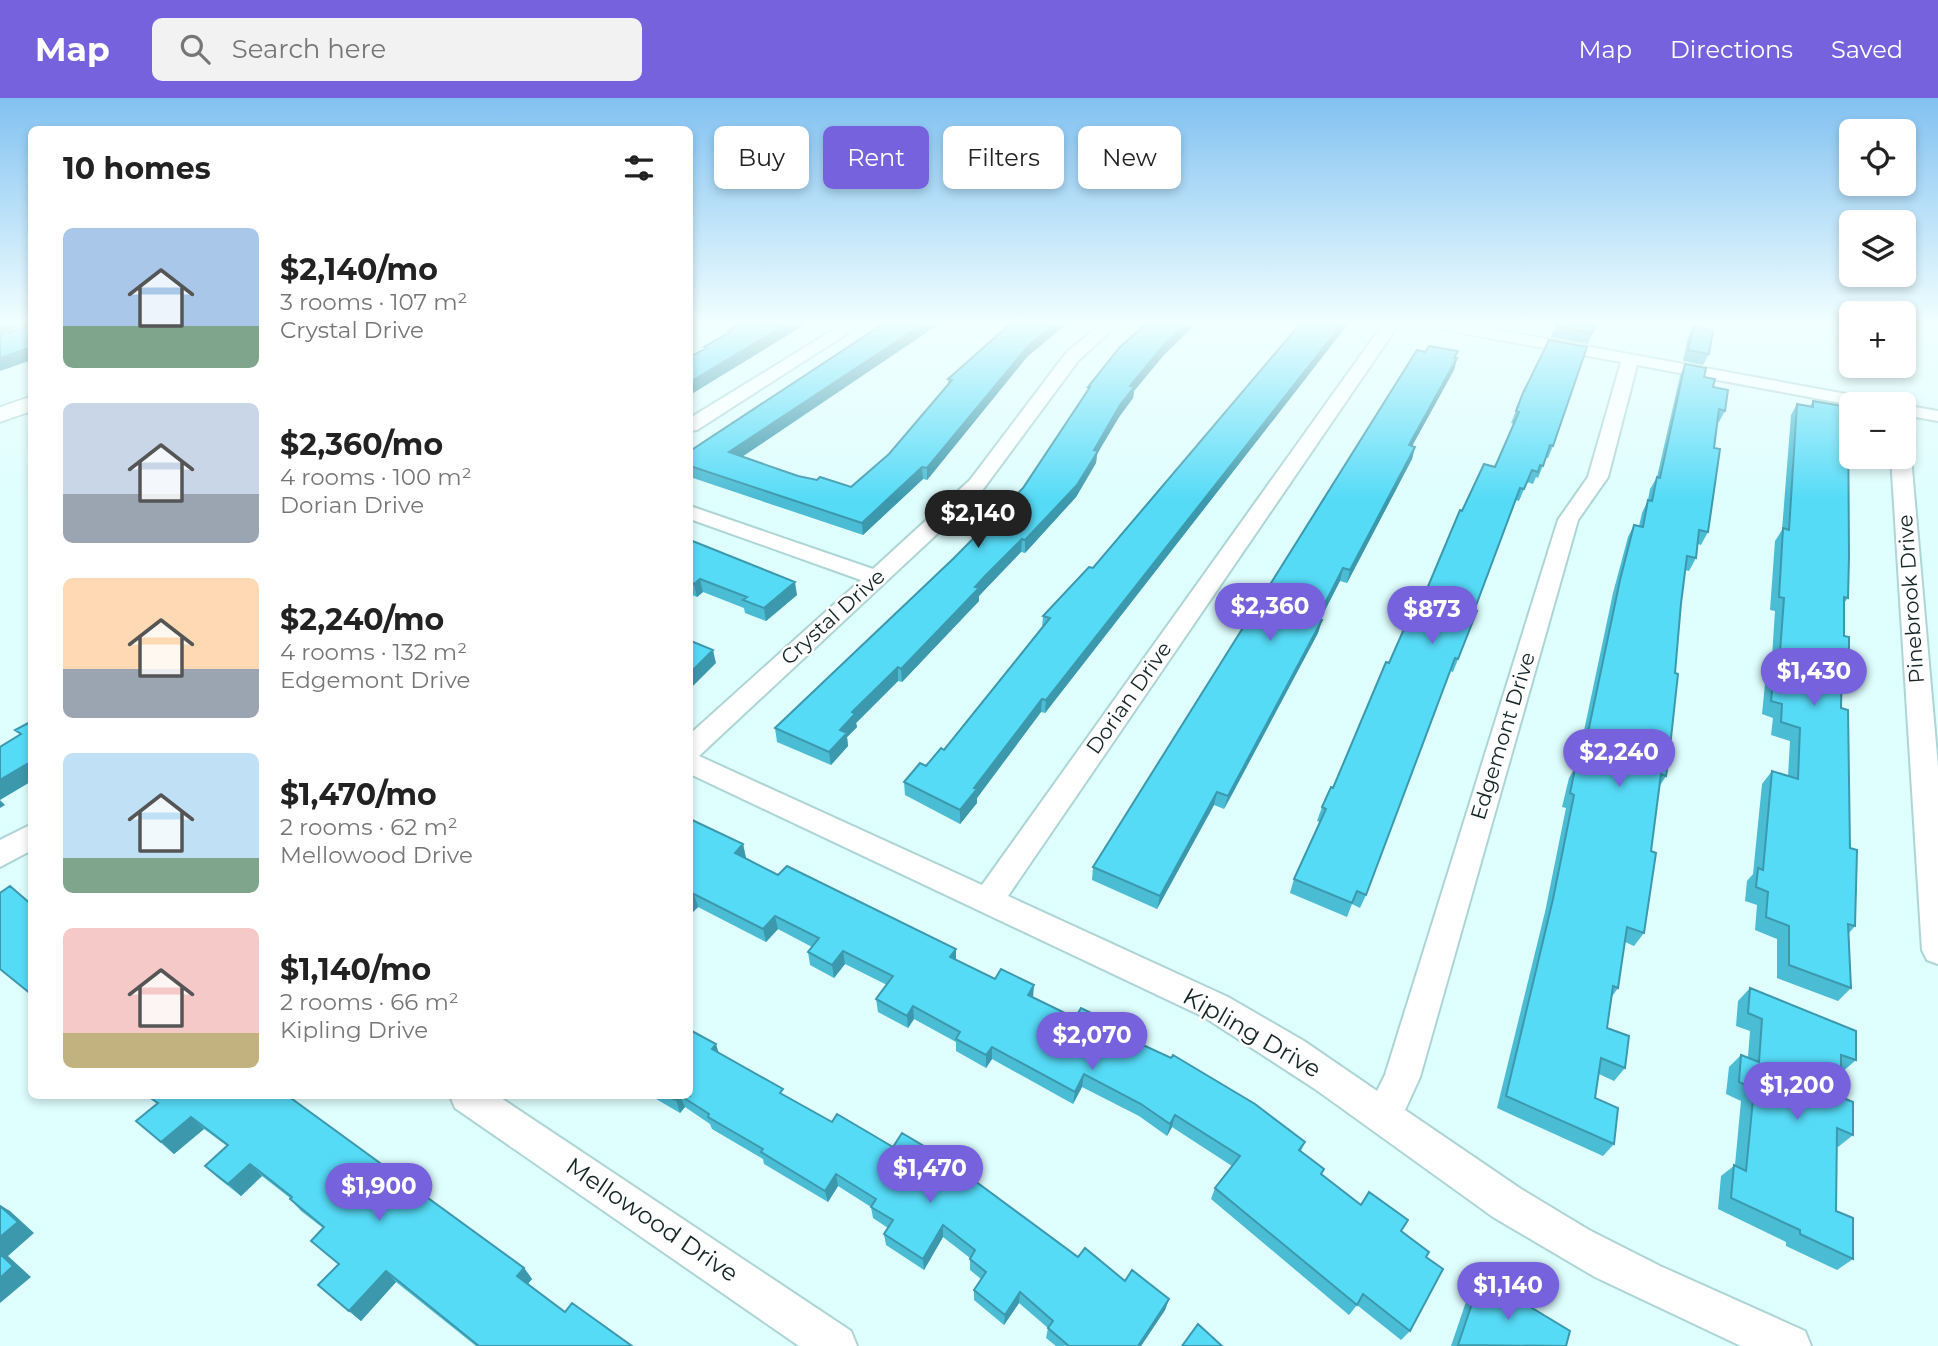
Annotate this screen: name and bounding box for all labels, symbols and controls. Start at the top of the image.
search box [152,18,642,81]
text: Map [35,29,110,69]
icon: search [176,30,214,68]
text: Search here [232,33,386,65]
text: Map [1579,35,1632,64]
text: Directions [1670,35,1793,64]
text: Saved [1831,35,1903,64]
map controls [1839,119,1916,469]
button: locate [1839,119,1916,196]
chip: Buy [714,126,809,189]
chip: Rent [823,126,929,189]
chip: Filters [943,126,1064,189]
chip: New [1078,126,1181,189]
icon: filters [620,149,658,187]
text: 10 homes [63,150,211,187]
button: layers [1839,210,1916,287]
text: $2,140/mo [280,251,438,288]
icon: home [119,256,203,340]
text: 3 rooms · 107 m² [280,288,467,316]
button: + [1839,301,1916,378]
text: Crystal Drive [280,316,424,344]
button: − [1839,392,1916,469]
text: $2,360/mo [280,426,443,463]
icon: home [119,431,203,515]
text: 4 rooms · 100 m² [280,463,472,491]
pin: $2,140 [921,490,1035,550]
text: Dorian Drive [280,491,424,519]
text: $2,140 [941,499,1015,527]
street label: Pinebrook Drive [1892,514,1929,684]
street label: Crystal Drive [776,563,890,670]
pin: $2,360 [1213,584,1327,643]
pin: $873 [1391,587,1473,646]
text: $2,360 [1231,592,1309,620]
text: $873 [1403,595,1461,623]
text: $2,240/mo [280,601,444,638]
icon: home [119,606,203,690]
street label: Dorian Drive [1081,637,1177,759]
text: 4 rooms · 132 m² [280,638,467,666]
pin: $1,430 [1757,648,1871,708]
street label: Edgemont Drive [1465,649,1540,823]
text: $1,430 [1777,657,1851,685]
text: Edgemont Drive [280,666,470,694]
pin: $2,240 [1562,730,1676,789]
text: $2,240 [1579,738,1659,766]
text: $1,470/mo [280,776,437,813]
icon: home [119,781,203,865]
text: 2 rooms · 62 m² [280,813,458,841]
text: Mellowood Drive [280,841,473,869]
text: $1,140/mo [280,951,431,988]
icon: home [119,956,203,1040]
street label: Kipling Drive [1178,981,1326,1084]
text: 2 rooms · 66 m² [280,988,459,1016]
pin: $2,070 [1035,1012,1149,1072]
text: Kipling Drive [280,1016,428,1044]
text: $2,070 [1052,1021,1132,1049]
pin: $1,200 [1740,1062,1854,1122]
text: $1,200 [1760,1071,1834,1099]
pin: $1,470 [873,1146,987,1205]
street label: Mellowood Drive [561,1151,744,1288]
text: $1,470 [893,1154,967,1182]
pin: $1,900 [322,1164,436,1223]
text: $1,900 [341,1172,417,1200]
pin: $1,140 [1451,1262,1565,1322]
text: $1,140 [1473,1271,1543,1299]

